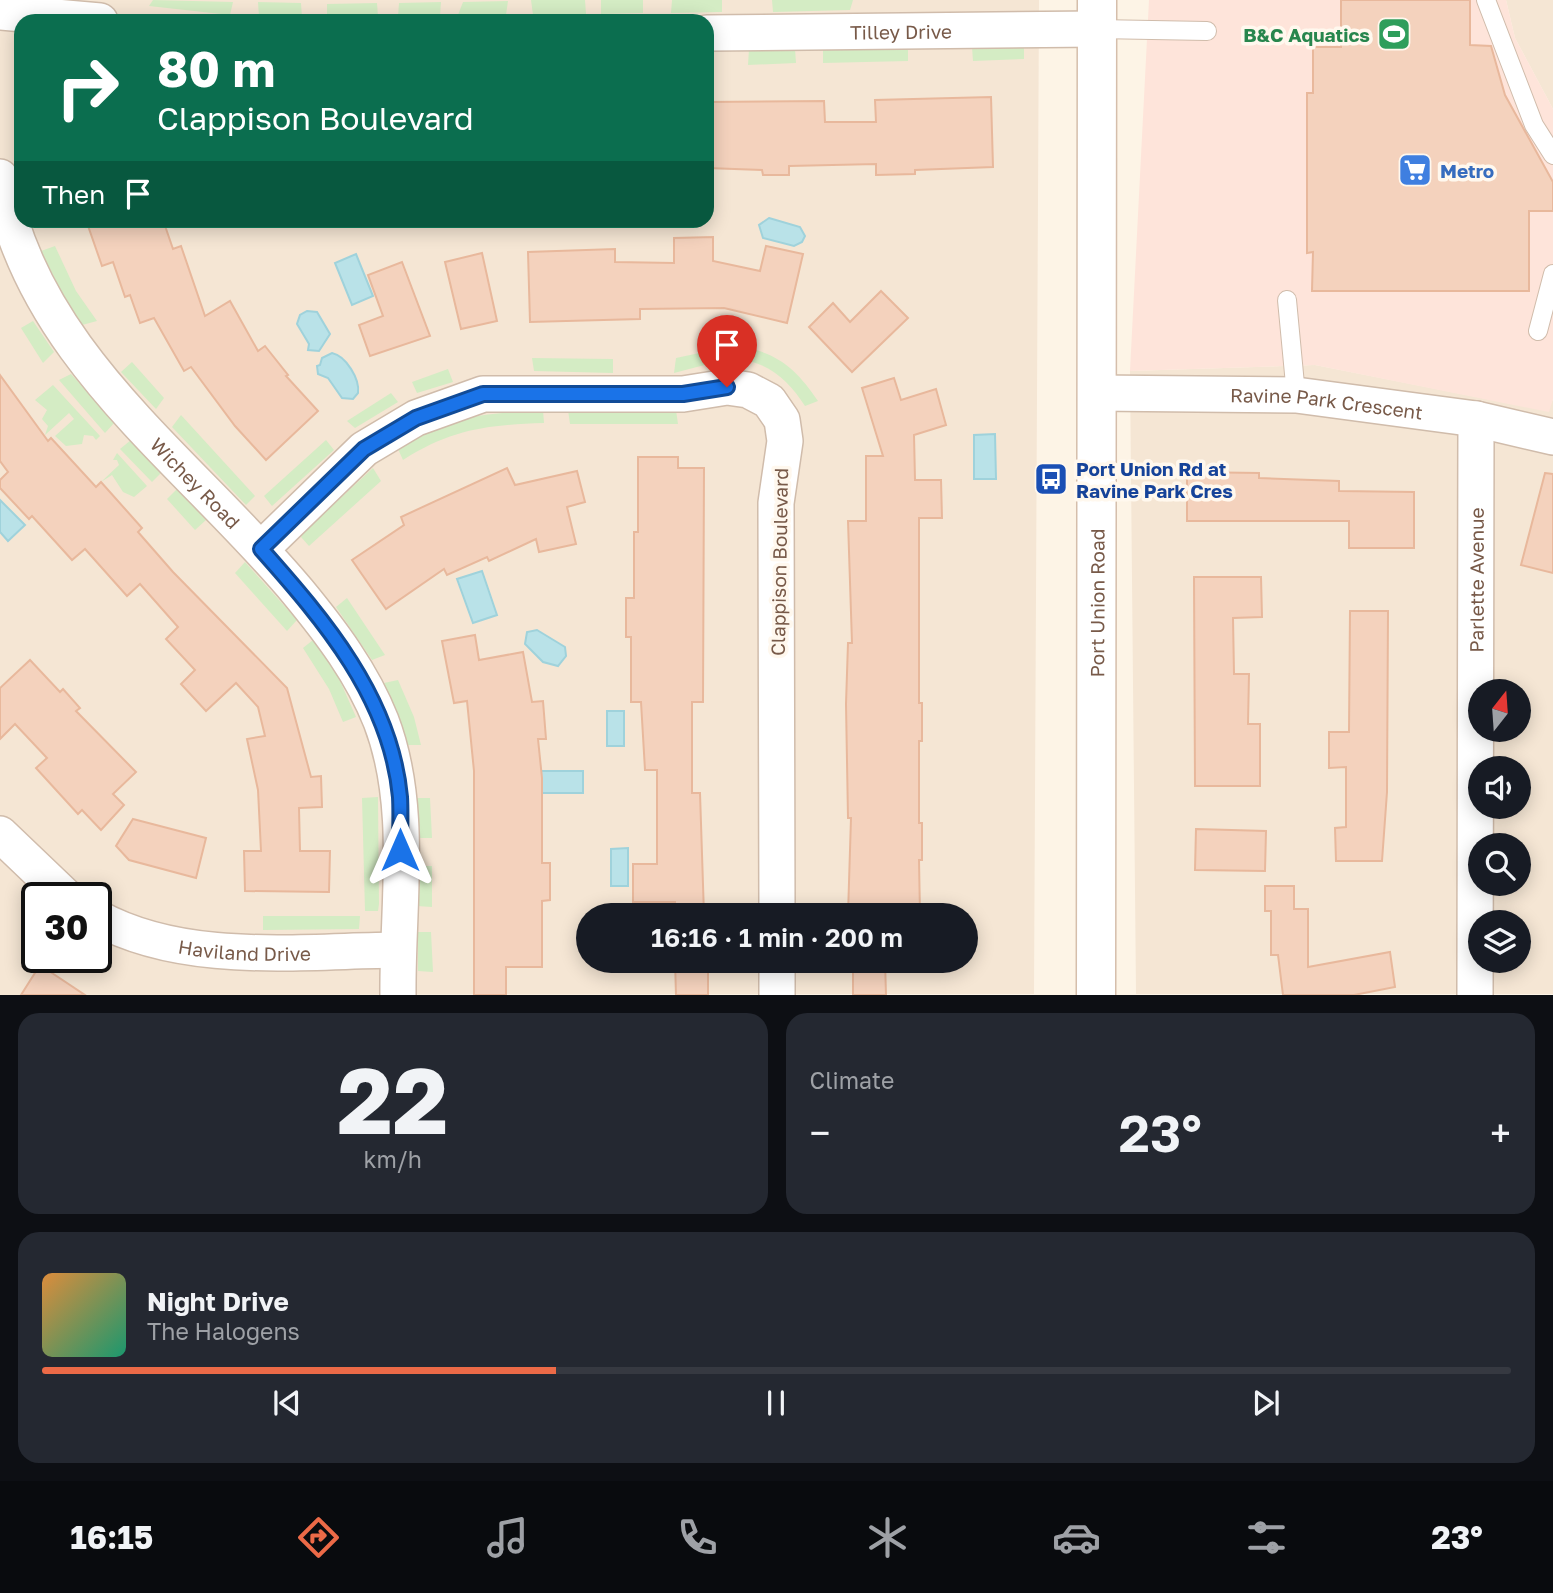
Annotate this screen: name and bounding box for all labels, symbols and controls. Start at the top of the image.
sports icon: B&C Aquatics [1375,15,1413,53]
street label: Tilley Drive [850,19,952,43]
place label: B&C Aquatics [1243,23,1370,46]
text: 80 m [157,39,275,98]
icon: right [42,42,133,133]
text: Clappison Boulevard [157,99,474,137]
supermarket icon: Metro [1396,151,1434,189]
place label: Metro [1440,159,1494,182]
icon: arrive [119,175,157,213]
text: Then [42,179,105,210]
pin [697,315,757,387]
icon: arrive [708,326,746,364]
street label: Ravine Park Crescent [1230,383,1424,423]
street label: Wichey Road [146,432,245,533]
place label: Port Union Rd at Ravine Park Cres [1076,457,1233,502]
bus stop icon: Port Union Rd at Ravine Park Cres [1032,460,1070,498]
street label: Clappison Boulevard [766,468,792,656]
street label: Parlette Avenue [1464,507,1487,653]
street label: Port Union Road [1085,529,1108,677]
north arrow [1468,679,1531,742]
map controls [1468,679,1531,973]
button: sound [1468,756,1531,819]
position arrow [363,813,437,887]
button: search [1468,833,1531,896]
speed limit sign: 30 [21,882,112,973]
button: layers [1468,910,1531,973]
text: 16:16 · 1 min · 200 m [651,922,903,953]
street label: Haviland Drive [177,934,311,964]
text: 22 [337,1045,448,1154]
text: Climate [810,1066,894,1094]
text: 23° [1119,1101,1202,1163]
text: − [810,1110,830,1155]
text: + [1490,1110,1511,1155]
text: km/h [363,1145,422,1173]
text: Night Drive [147,1286,289,1317]
text: The Halogens [147,1317,300,1345]
icon: previous [268,1384,306,1422]
icon: pause [757,1384,795,1422]
icon: next [1247,1384,1285,1422]
icon: directions [294,1513,343,1562]
icon: music [483,1513,532,1562]
icon: phone [673,1513,722,1562]
icon: climate [863,1513,912,1562]
icon: car [1052,1513,1101,1562]
icon: filters [1242,1513,1291,1562]
text: 16:15 [70,1518,153,1556]
text: 23° [1431,1518,1483,1556]

